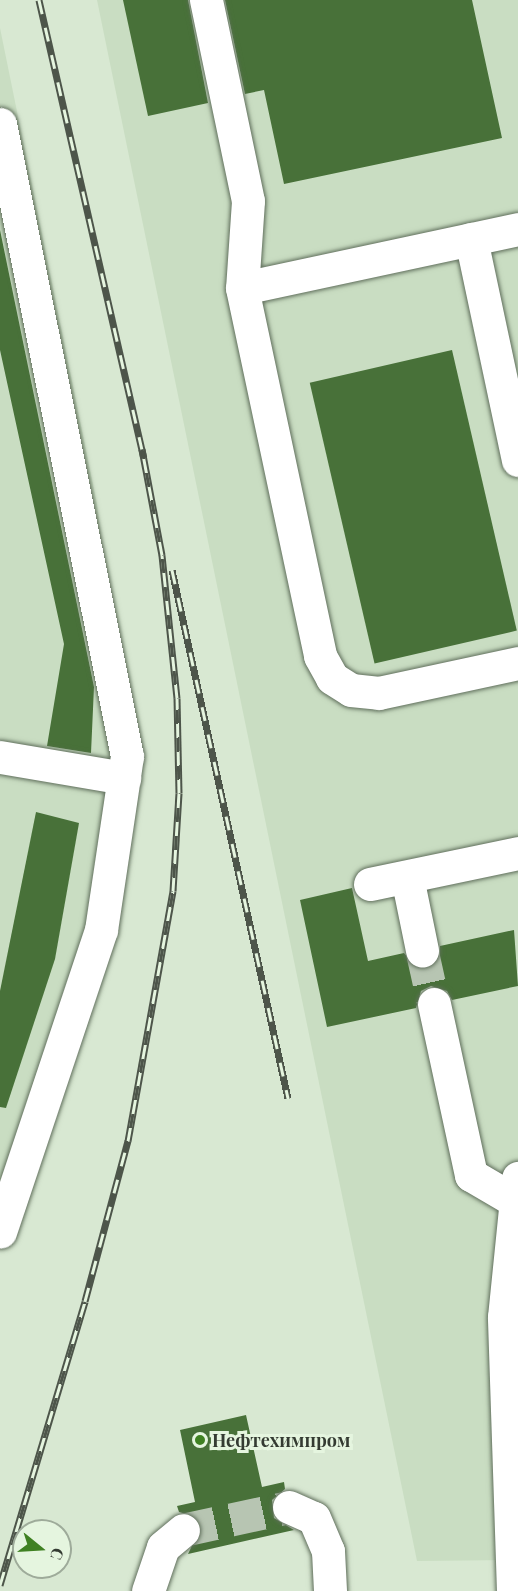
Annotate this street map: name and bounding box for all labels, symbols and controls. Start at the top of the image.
place label: Нефтехимпром [212,1429,350,1451]
marker: Нефтехимпром [193,1433,207,1447]
north arrow [12,1519,72,1579]
text: С [46,1545,69,1563]

